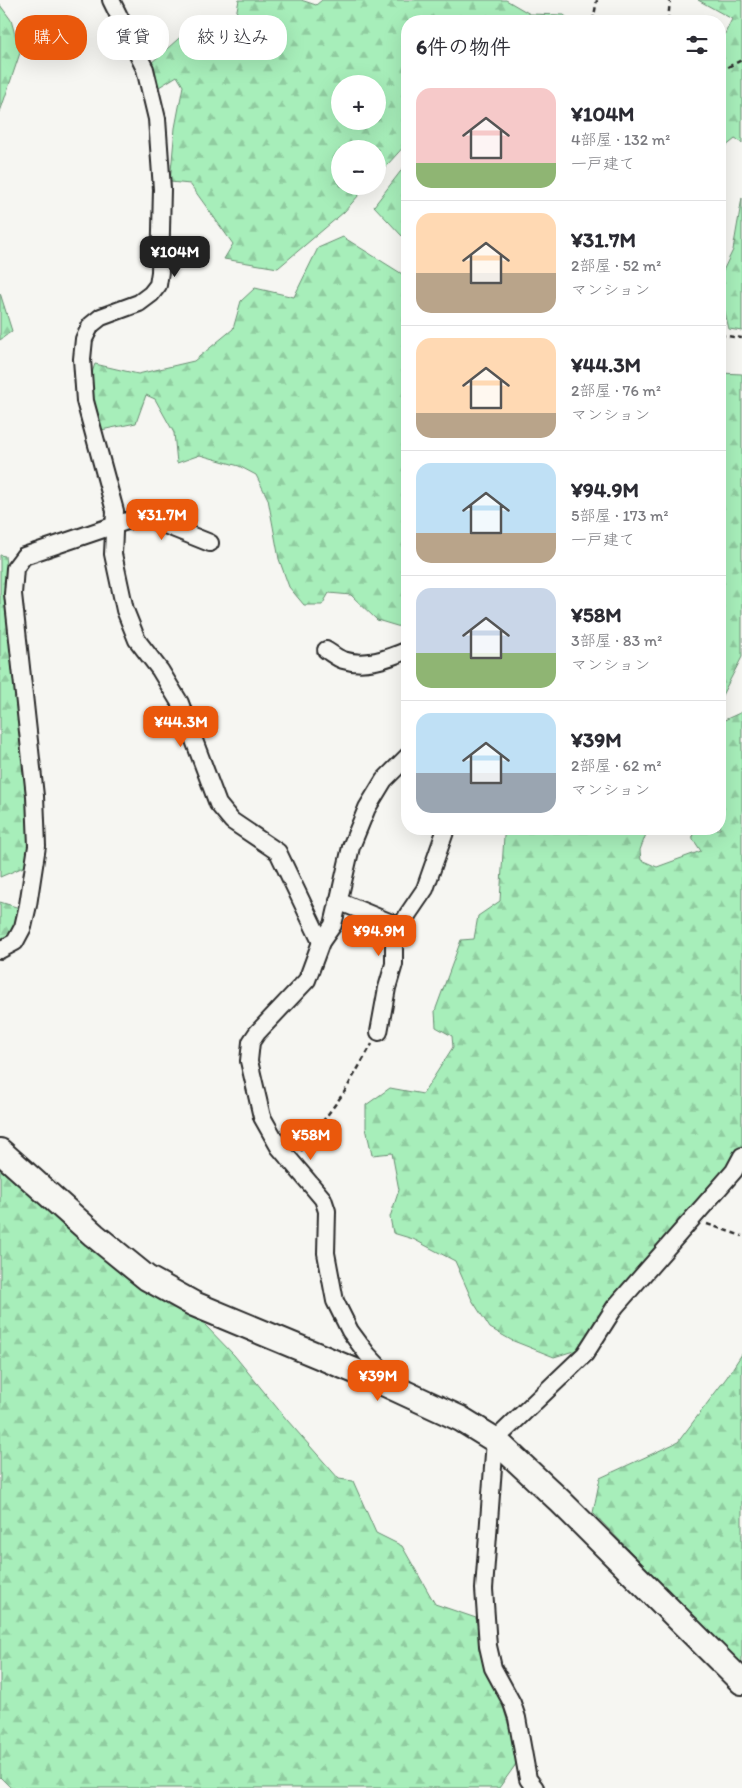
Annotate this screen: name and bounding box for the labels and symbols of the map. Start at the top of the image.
pin: ¥104M [140,236,210,278]
pin: ¥31.7M [121,498,203,541]
pin: ¥44.3M [140,706,222,748]
pin: ¥94.9M [338,914,420,957]
pin: ¥58M [281,1118,341,1161]
pin: ¥39M [348,1360,408,1402]

